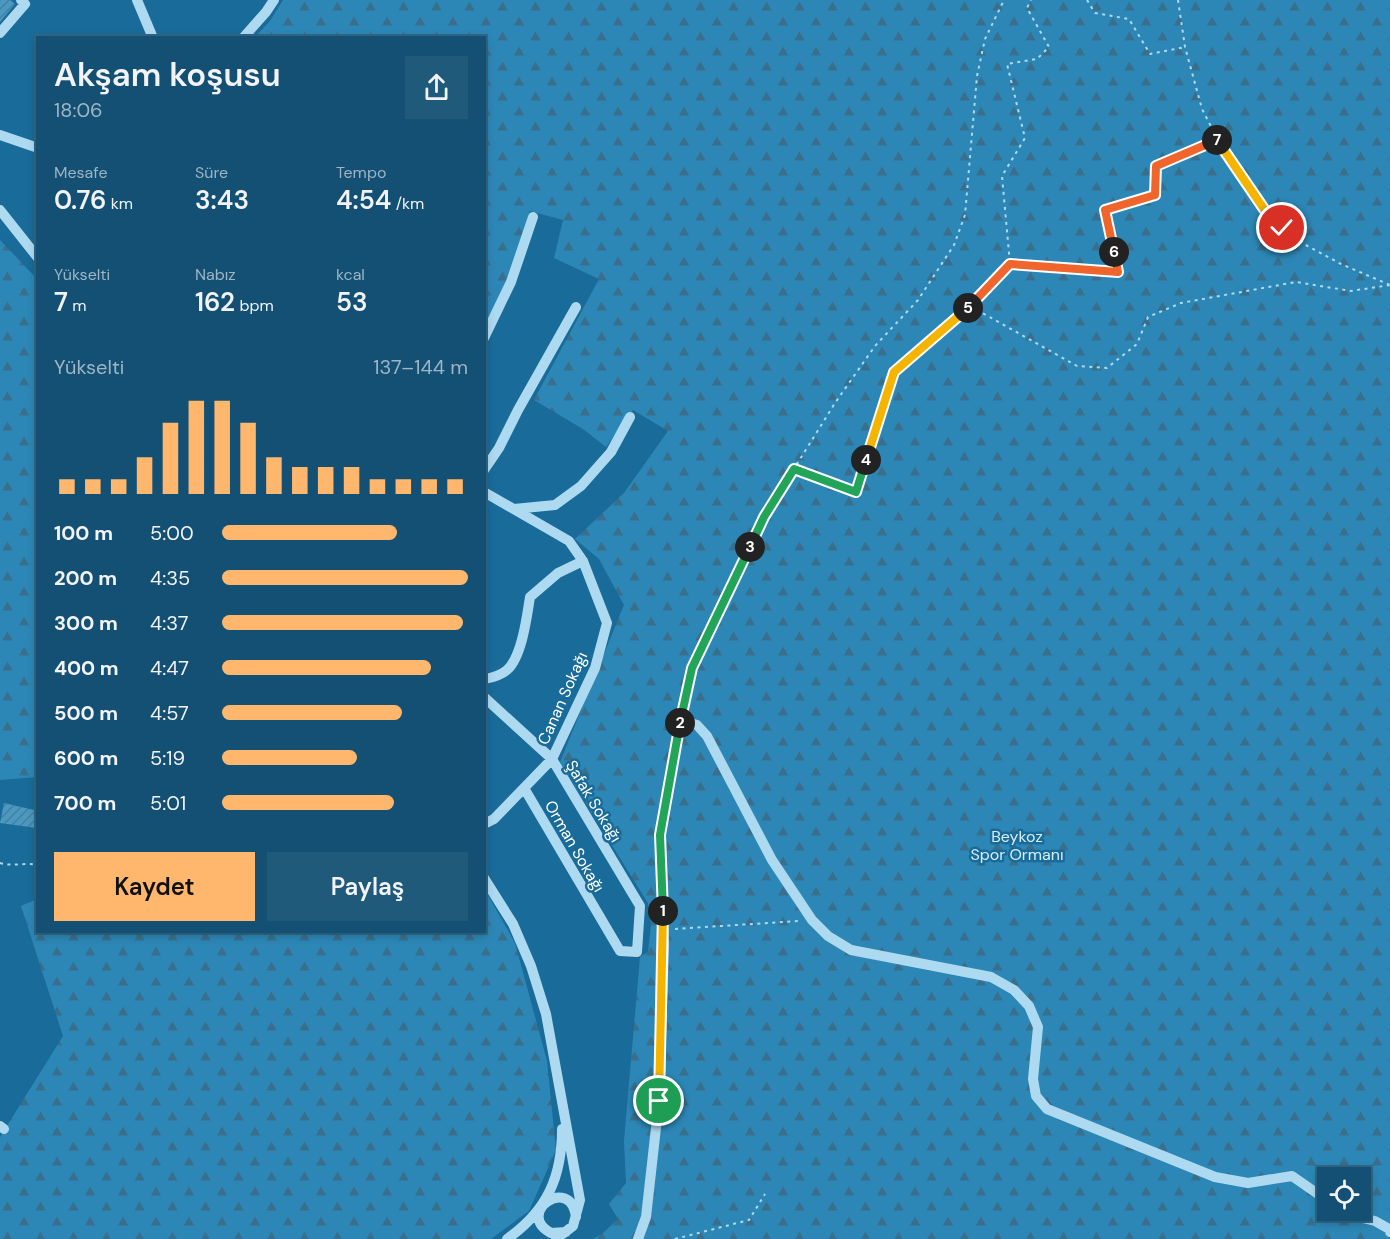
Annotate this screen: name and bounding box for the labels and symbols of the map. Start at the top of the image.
pin: 7 [1202,125,1232,155]
pin [1256,202,1307,253]
pin: 6 [1099,237,1129,267]
pin: 5 [953,293,983,323]
pin: 4 [851,445,881,475]
pin: 3 [735,532,765,562]
street label: Canan Sokağı [533,648,592,748]
pin: 2 [665,708,695,738]
street label: Şafak Sokağı [561,756,626,846]
street label: Orman Sokağı [540,797,609,896]
park label: Beykoz Spor Ormanı [971,826,1063,865]
pin: 1 [648,896,678,926]
pin [633,1075,684,1126]

